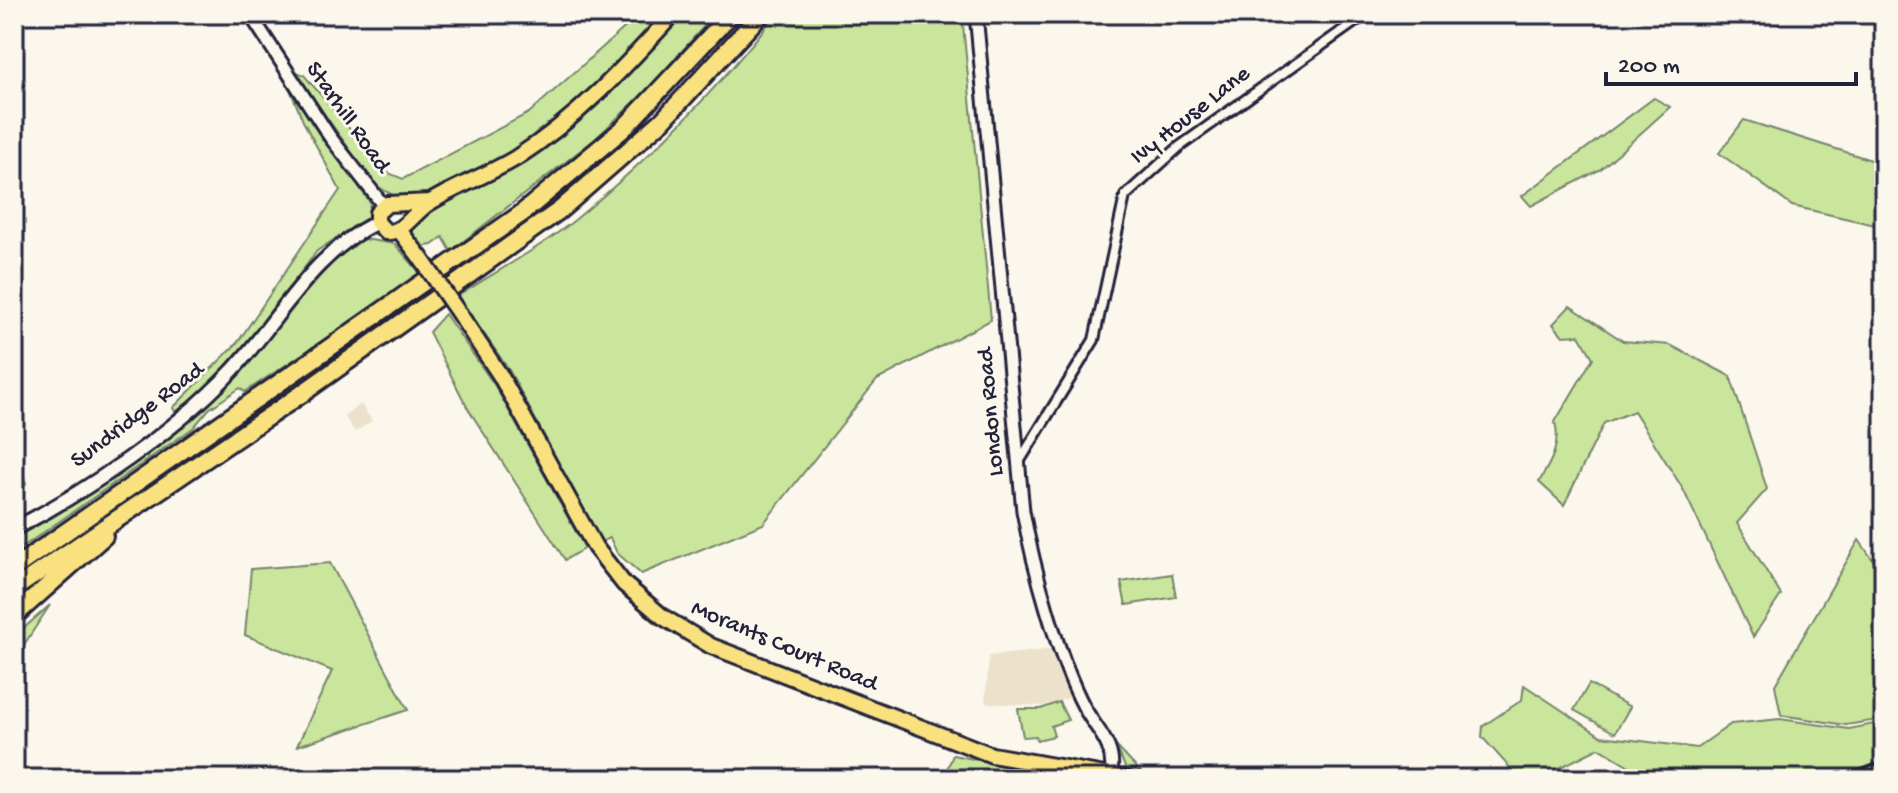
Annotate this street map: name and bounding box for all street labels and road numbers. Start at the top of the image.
street label: Starhill Road [298,57,397,181]
street label: Ivy House Lane [1125,60,1257,172]
street label: London Road [972,345,1012,477]
street label: Sundridge Road [65,355,212,476]
street label: Morants Court Road [686,595,883,700]

